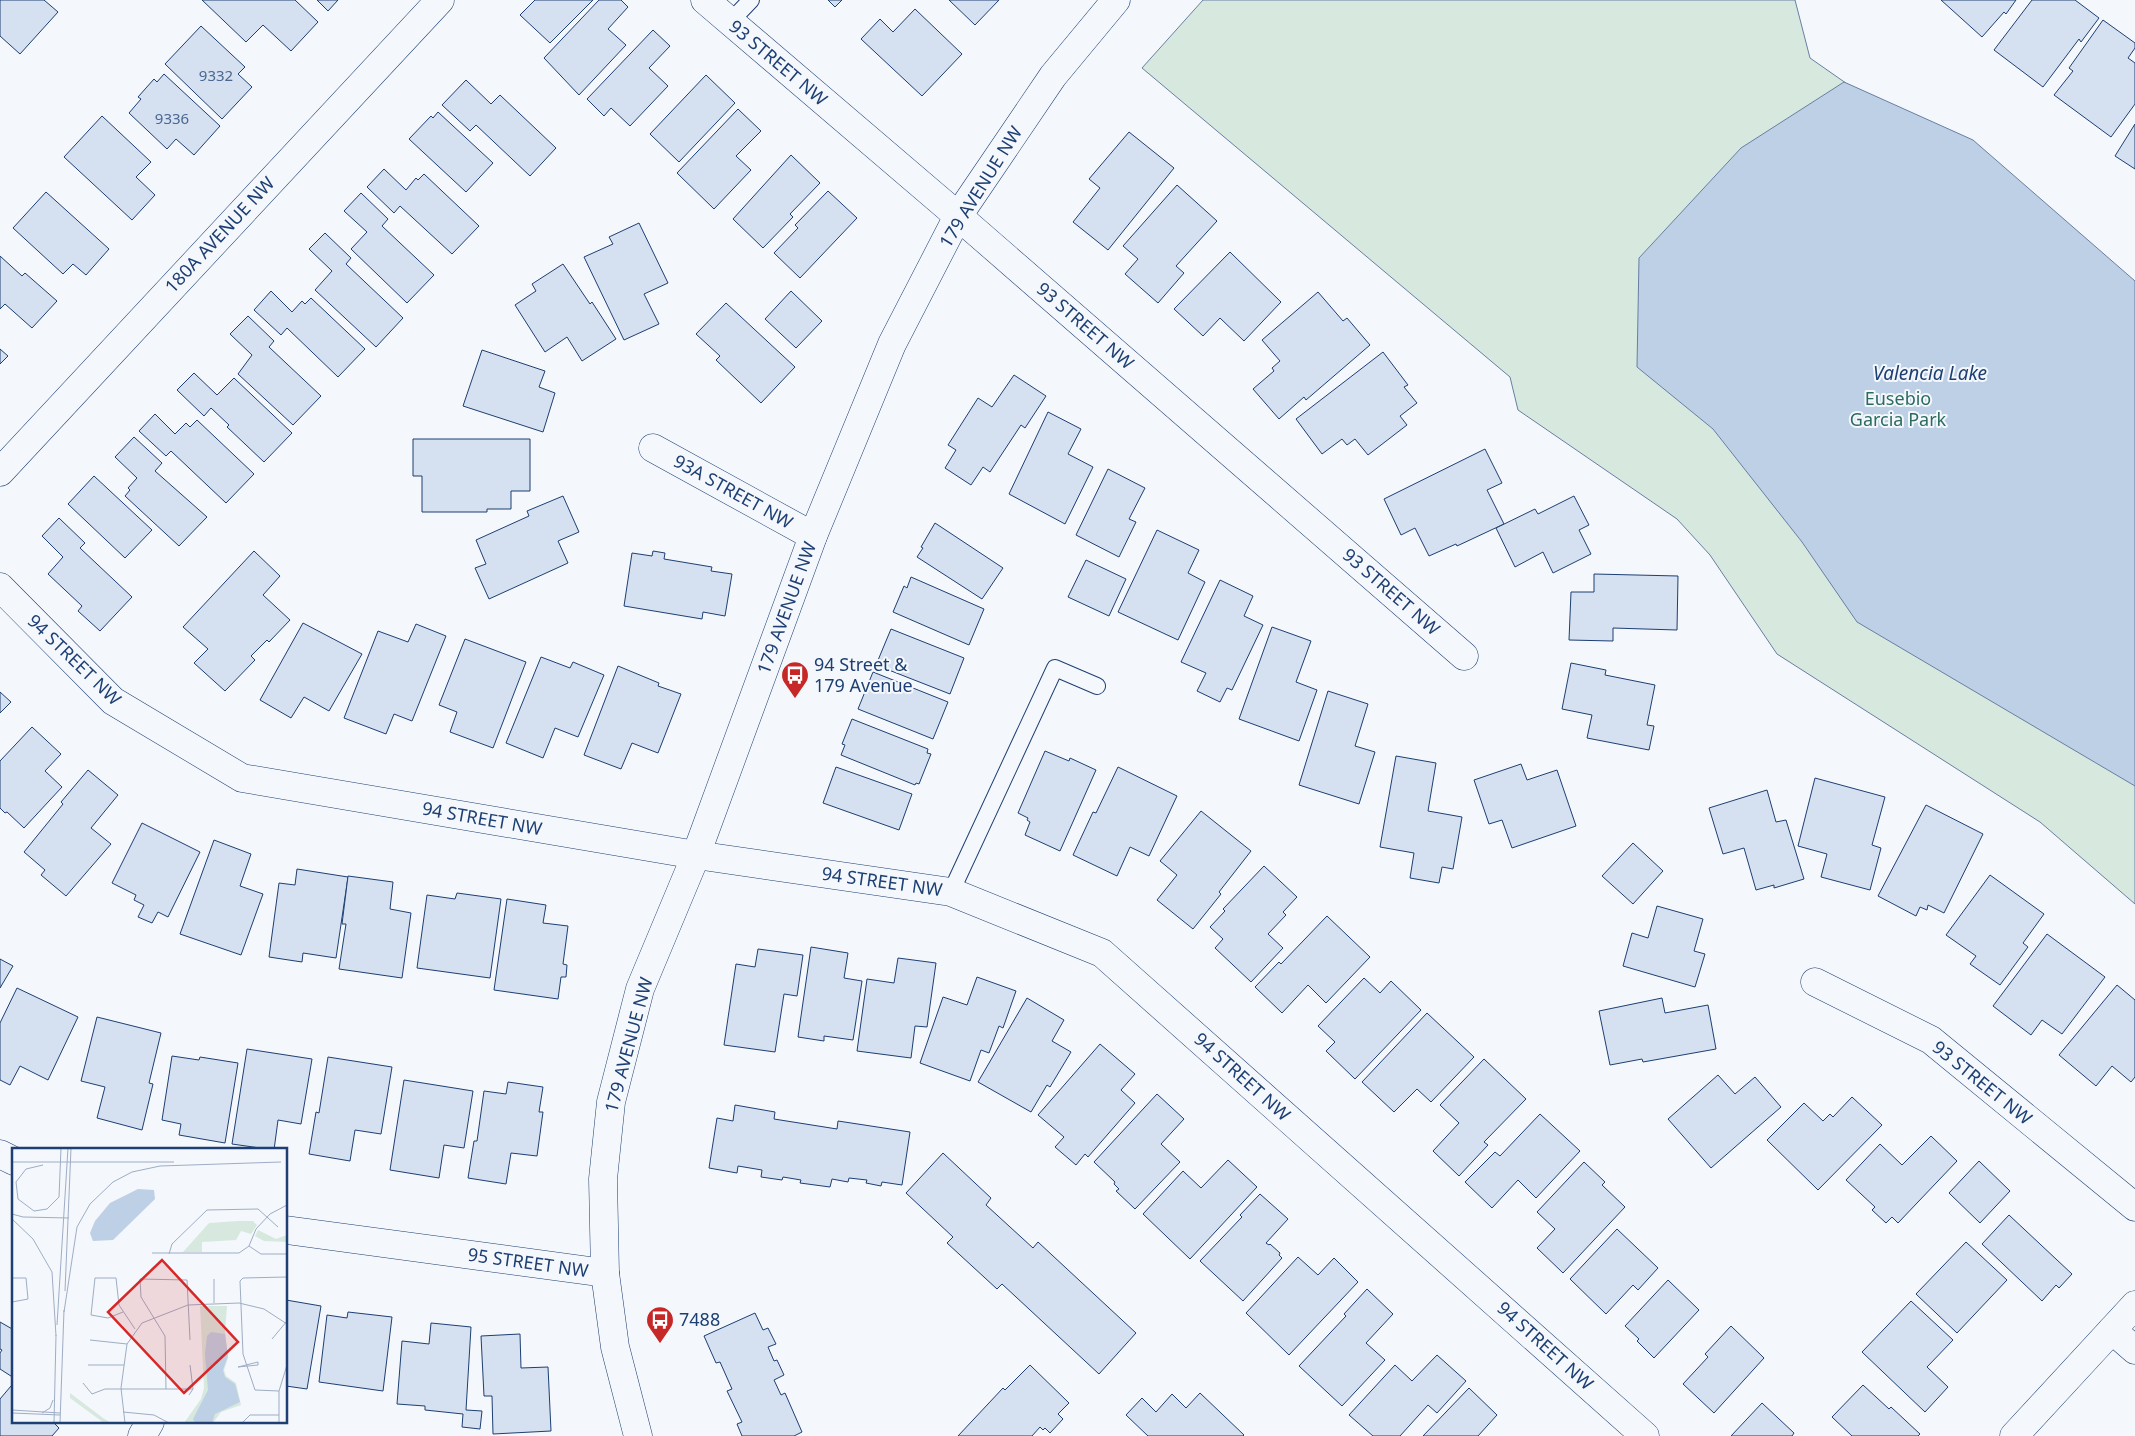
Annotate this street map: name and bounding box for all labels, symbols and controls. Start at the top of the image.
street label: 93 STREET NW [724,14,833,111]
house number: 9332 [199,65,233,85]
house number: 9336 [155,108,189,128]
street label: 179 AVENUE NW [933,121,1027,252]
street label: 180A AVENUE NW [159,171,280,298]
street label: 93 STREET NW [1032,276,1140,374]
water label: Valencia Lake [1873,360,1987,386]
park label: Eusebio Garcia Park [1850,386,1947,431]
street label: 93A STREET NW [670,448,798,534]
street label: 179 AVENUE NW [751,538,821,677]
street label: 93 STREET NW [1338,542,1446,640]
street label: 94 STREET NW [23,608,127,710]
place label: 94 Street & 179 Avenue [814,652,913,697]
bus stop icon: 94 Street & 179 Avenue [780,660,810,699]
street label: 94 STREET NW [420,796,544,840]
street label: 94 STREET NW [820,861,944,901]
street label: 179 AVENUE NW [598,974,658,1115]
street label: 94 STREET NW [1189,1027,1296,1126]
street label: 93 STREET NW [1928,1035,2038,1130]
inset map [12,1148,288,1424]
street label: 95 STREET NW [466,1242,590,1282]
street label: 94 STREET NW [1492,1296,1599,1395]
bus stop icon: 7488 [645,1305,675,1344]
place label: 7488 [679,1307,720,1331]

